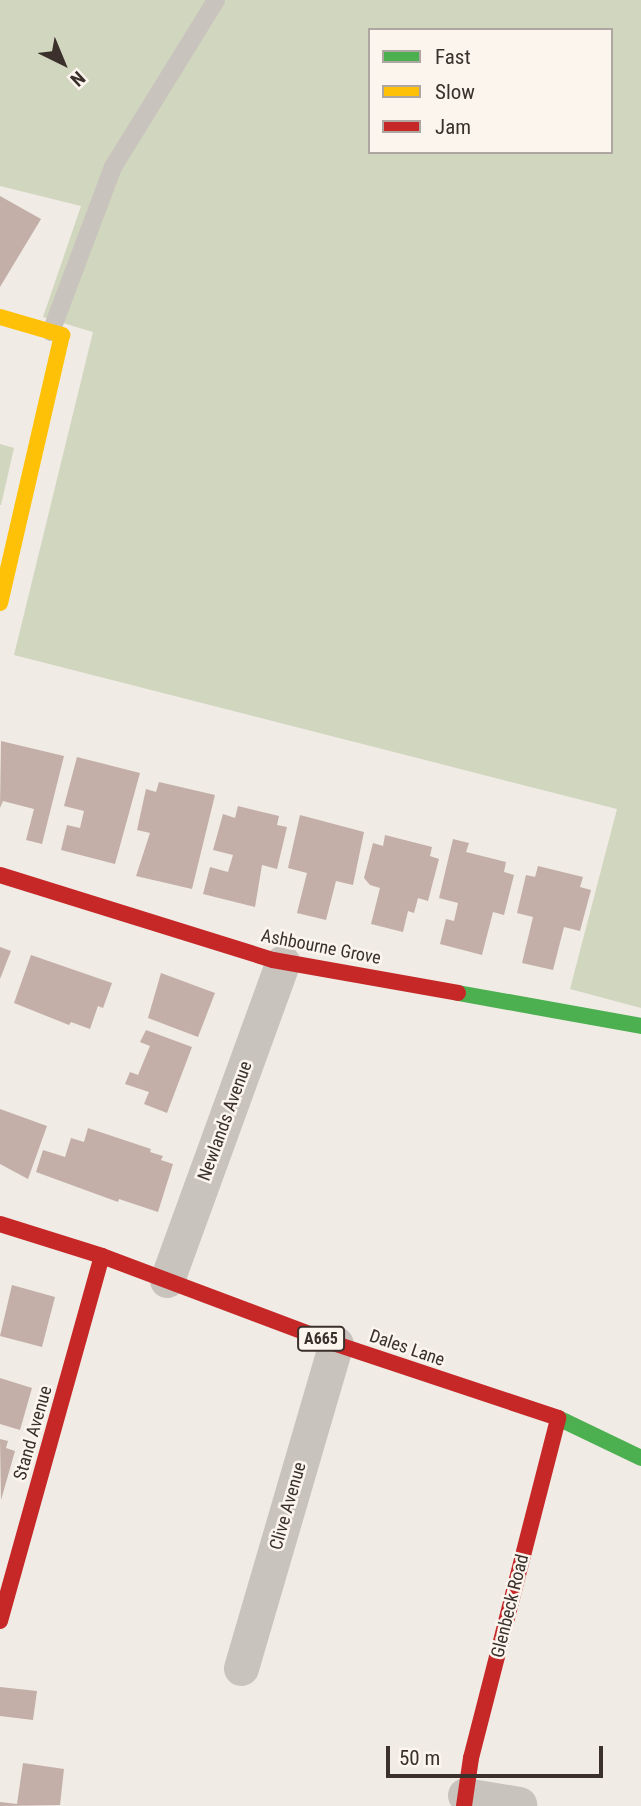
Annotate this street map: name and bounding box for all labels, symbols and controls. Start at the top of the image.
north arrow [28,28,98,98]
legend [368,28,613,154]
text: Fast [435,45,471,69]
text: N [66,66,90,91]
text: Slow [435,80,475,104]
text: Jam [435,115,471,139]
street label: Ashbourne Grove [259,925,383,969]
street label: Newlands Avenue [193,1058,257,1184]
street label: Dales Lane [367,1325,447,1371]
road number: A665 [296,1326,346,1352]
street label: Stand Avenue [9,1383,57,1483]
street label: Clive Avenue [265,1460,311,1552]
street label: Glenbeck Road [487,1552,533,1660]
scale bar [389,1732,606,1776]
text: 50 m [399,1746,440,1770]

